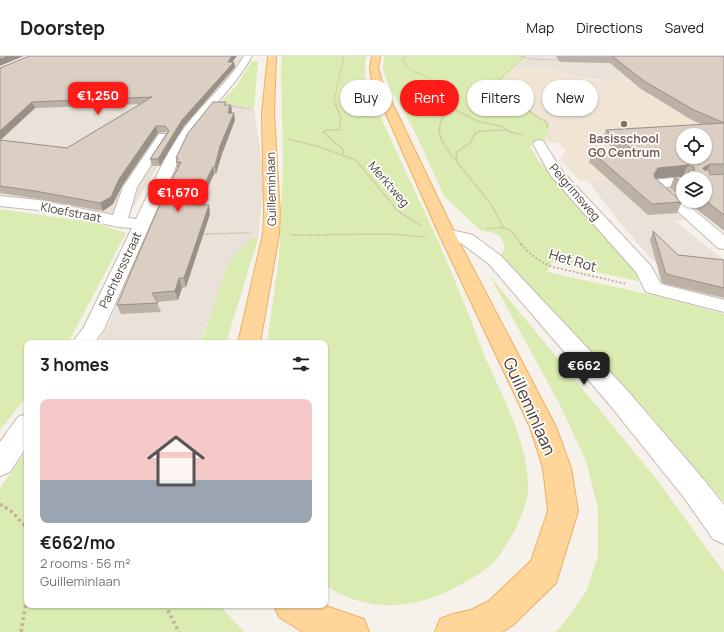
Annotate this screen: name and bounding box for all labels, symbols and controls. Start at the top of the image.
text: Doorstep [20,15,105,41]
text: Map [526,18,554,37]
text: Directions [576,18,643,37]
text: Saved [665,18,704,37]
chip: Buy [340,80,392,116]
chip: Rent [400,80,459,116]
chip: Filters [467,80,534,116]
chip: New [542,80,598,116]
pin: €1,250 [65,82,131,116]
text: €1,250 [77,86,119,104]
marker: Basisschool GO Centrum [619,119,629,129]
map controls [676,128,712,208]
button: locate [676,128,712,164]
place label: Basisschool GO Centrum [588,130,660,161]
street label: Guilleminlaan [262,152,280,226]
street label: Merktweg [364,158,414,210]
street label: Pelgrimsweg [545,160,605,224]
button: layers [676,172,712,208]
pin: €1,670 [145,179,211,213]
text: €1,670 [157,183,199,201]
street label: Kloefstraat [39,198,103,226]
street label: Pachtersstraat [95,229,145,311]
street label: Het Rot [547,244,599,276]
pin: €662 [560,352,608,386]
text: 3 homes [40,353,109,376]
icon: filters [290,353,312,375]
street label: Guilleminlaan [498,353,562,459]
text: €662 [568,356,600,374]
icon: home [140,425,212,497]
text: €662/mo [40,531,115,554]
text: 2 rooms · 56 m² [40,554,130,572]
text: Guilleminlaan [40,572,120,590]

